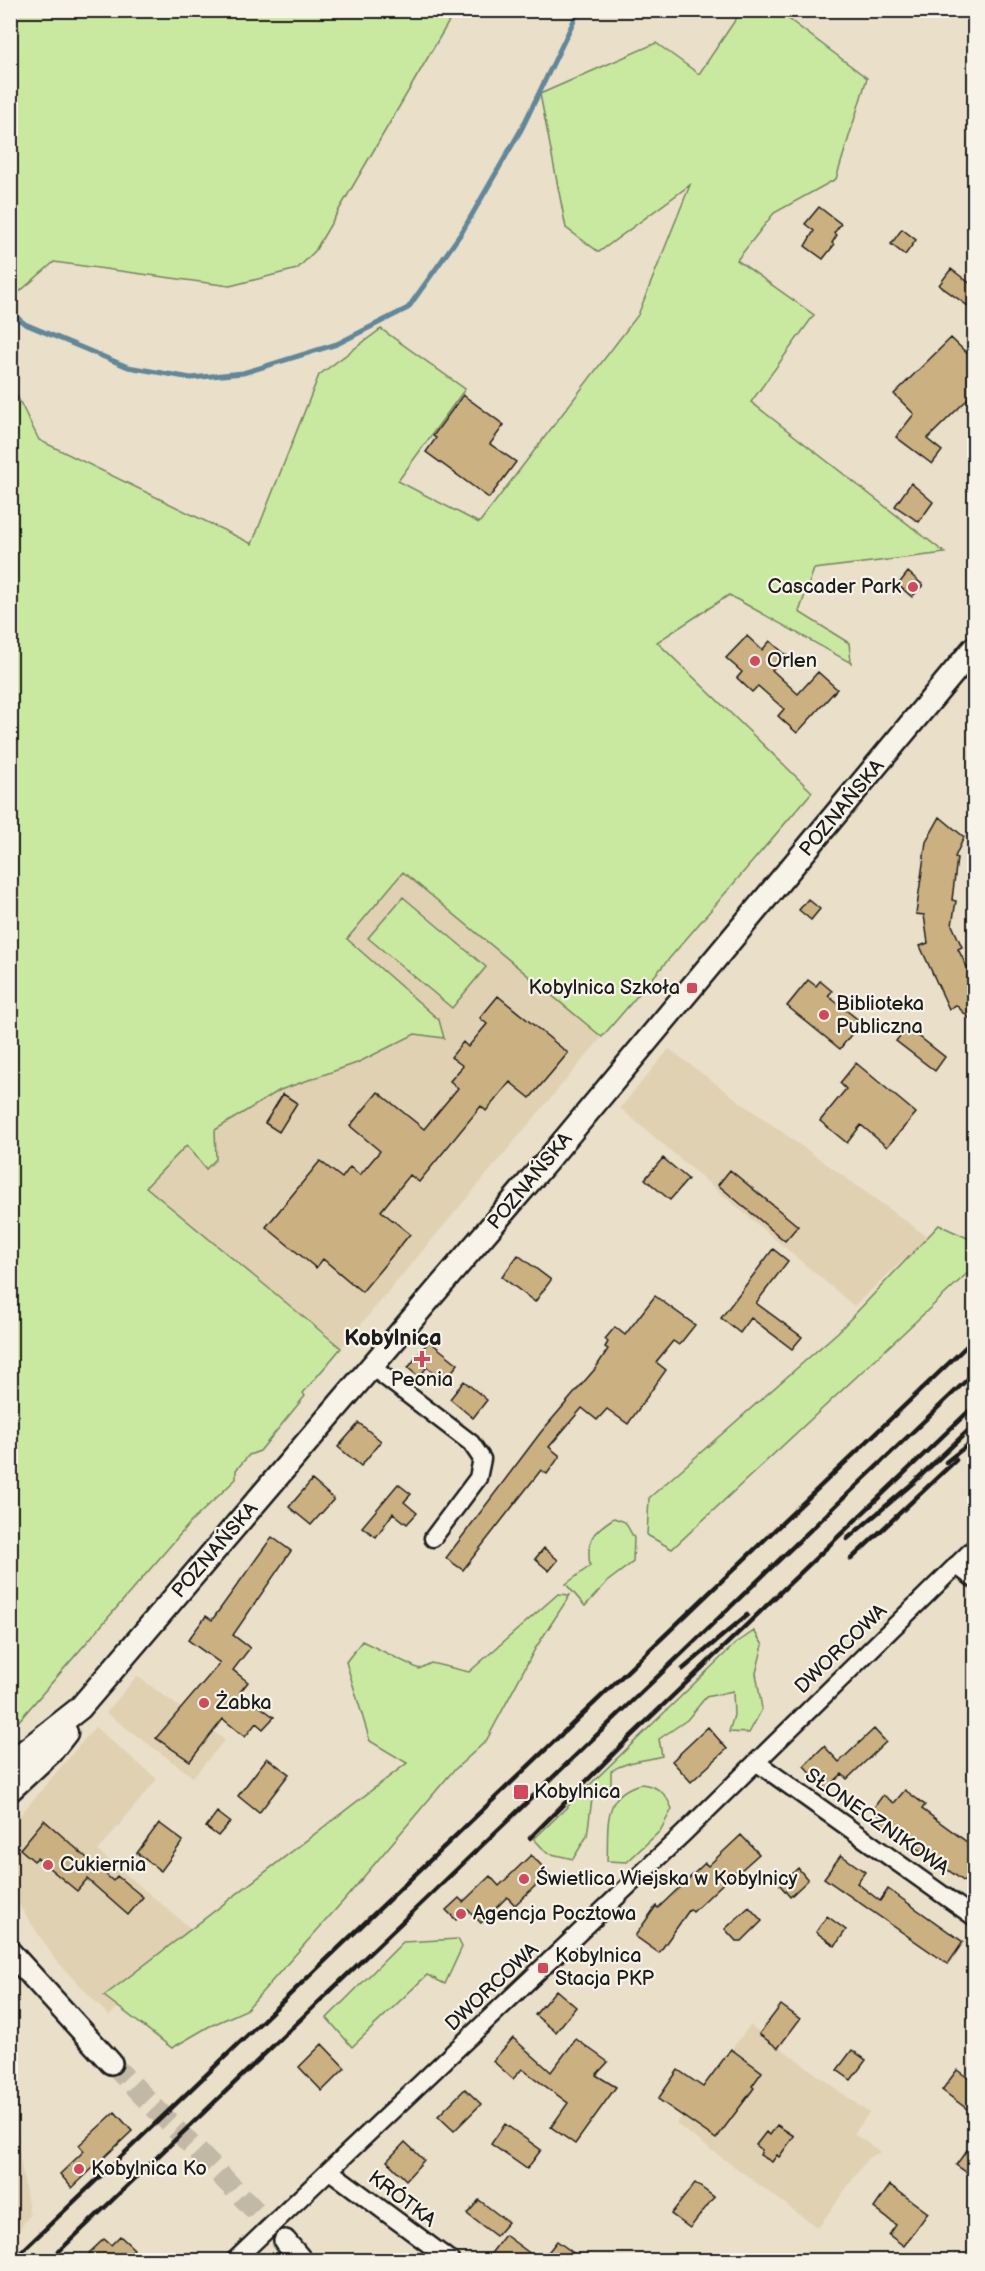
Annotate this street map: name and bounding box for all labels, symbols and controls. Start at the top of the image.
place label: Cascader Park [768,575,901,599]
marker: Cascader Park [906,580,920,594]
place label: Orlen [767,649,817,673]
marker: Orlen [748,654,762,668]
street label: POZNAŃSKA [794,753,890,861]
place label: Kobylnica Szkoła [529,976,680,1000]
marker: Kobylnica Szkoła [685,981,699,995]
place label: Biblioteka Publiczna [836,992,924,1039]
marker: Biblioteka Publiczna [817,1008,831,1022]
street label: POZNAŃSKA [482,1126,578,1234]
district label: Kobylnica [344,1325,442,1352]
marker: Peonia [415,1352,429,1366]
place label: Peonia [391,1368,453,1392]
street label: POZNAŃSKA [166,1496,264,1603]
street label: DWORCOWA [790,1599,893,1699]
place label: Żabka [215,1690,272,1715]
marker: Żabka [197,1696,211,1710]
street label: SŁONECZNIKOWA [800,1763,954,1881]
place label: Kobylnica [534,1780,620,1804]
marker: Kobylnica [512,1783,530,1801]
place label: Cukiernia [60,1853,146,1877]
marker: Cukiernia [41,1858,55,1872]
place label: Świetlica Wiejska w Kobylnicy [536,1866,797,1891]
marker: Świetlica Wiejska w Kobylnicy [517,1872,531,1886]
place label: Agencja Pocztowa [473,1902,636,1926]
marker: Agencja Pocztowa [454,1907,468,1921]
street label: DWORCOWA [440,1937,544,2036]
place label: Kobylnica Stacja PKP [555,1944,655,1991]
marker: Kobylnica Stacja PKP [536,1961,550,1975]
place label: Kobylnica Ko [91,2157,207,2181]
marker: Kobylnica Ko [72,2162,86,2176]
street label: KRÓTKA [363,2165,442,2233]

